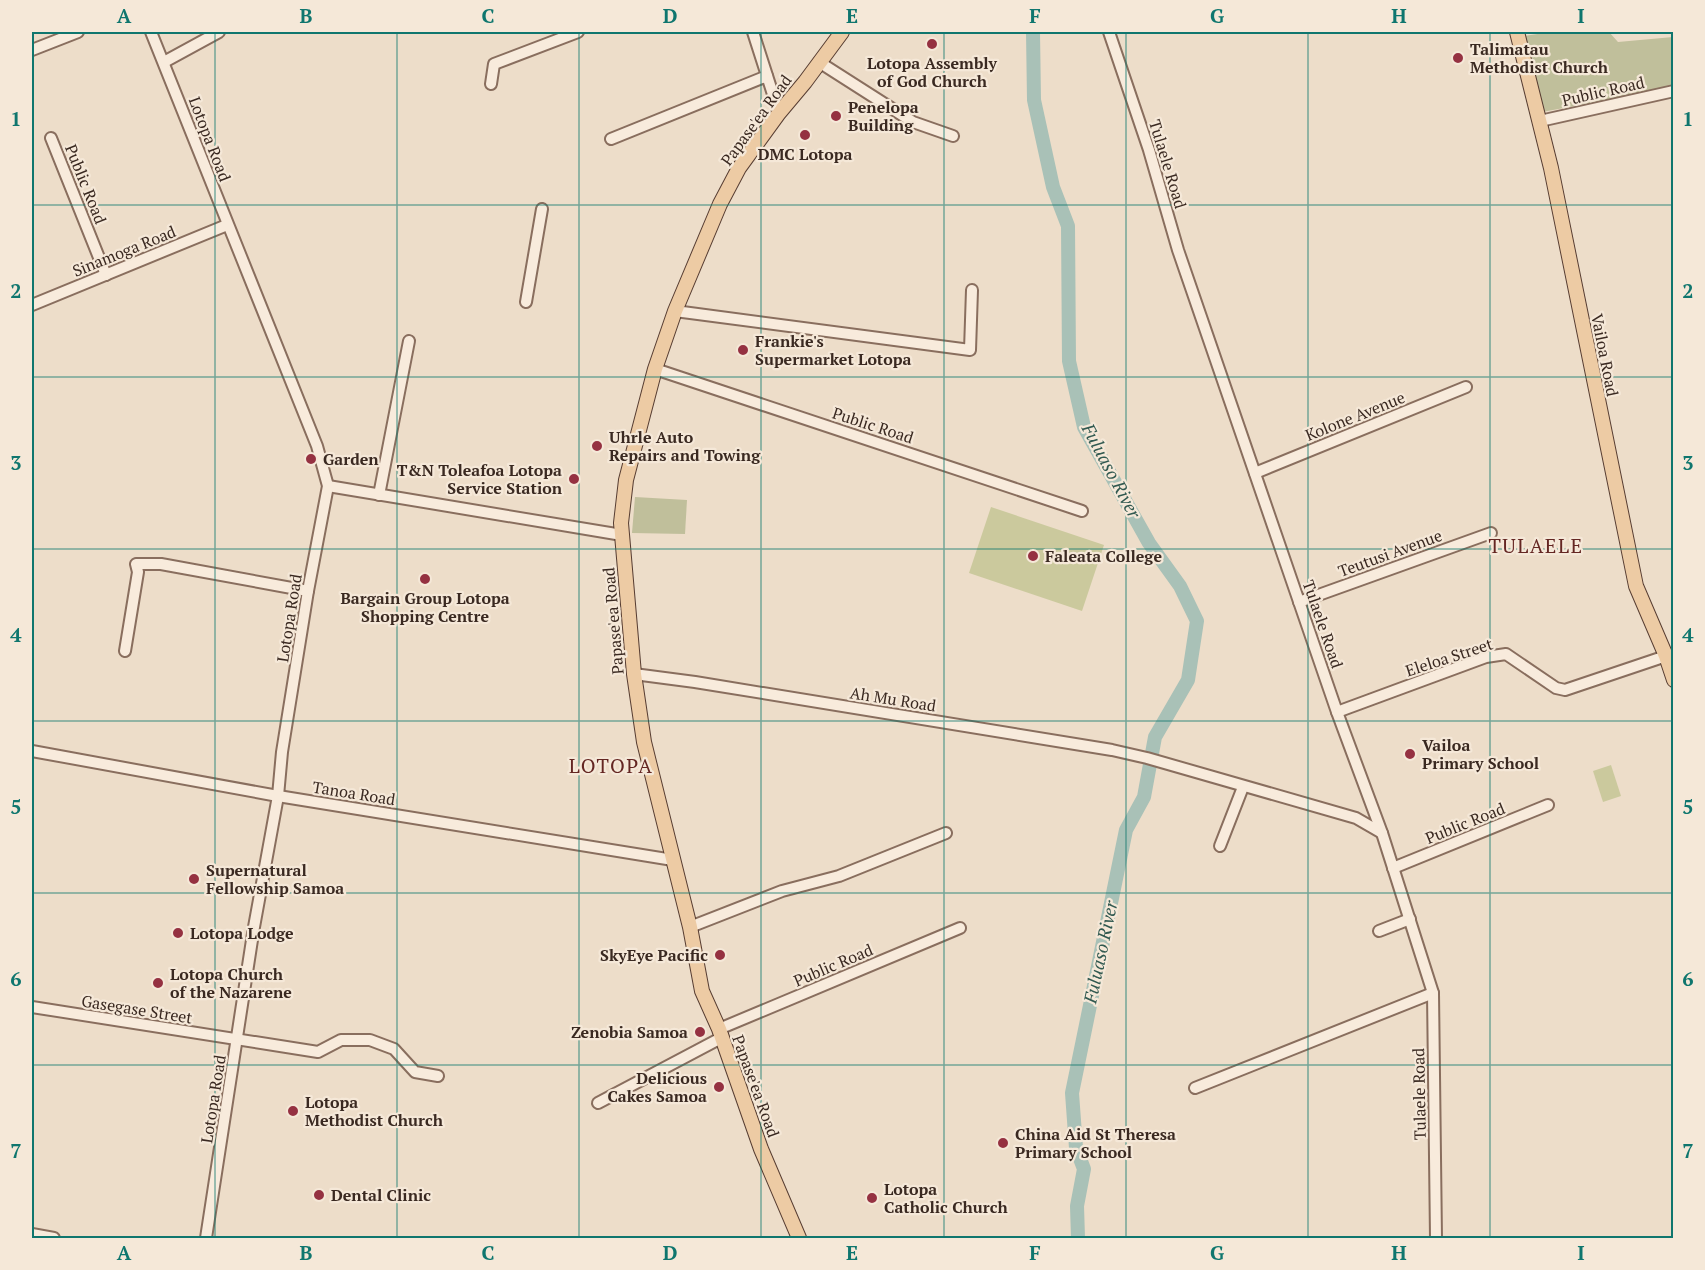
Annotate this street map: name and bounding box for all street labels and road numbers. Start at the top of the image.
street label: Papase'ea Road [715,70,797,170]
street label: Public Road [1560,71,1647,111]
street label: Lotopa Road [184,94,236,185]
street label: Tulaele Road [1144,117,1192,211]
street label: Public Road [60,141,112,227]
street label: Sinamoga Road [69,220,179,282]
street label: Vailoa Road [1586,312,1624,398]
street label: Kolone Avenue [1302,386,1408,446]
street label: Public Road [830,402,916,448]
street label: Teutusi Avenue [1335,524,1445,582]
street label: Papase'ea Road [597,566,629,676]
street label: Lotopa Road [271,572,307,664]
street label: Tulaele Road [1298,577,1348,671]
street label: Eleloa Street [1403,633,1495,681]
street label: Ah Mu Road [848,681,938,717]
street label: Tanoa Road [311,776,397,810]
street label: Public Road [1422,797,1508,849]
street label: Public Road [790,938,876,992]
street label: Gasegase Street [80,989,194,1029]
street label: Papase'ea Road [727,1032,785,1140]
street label: Tulaele Road [1407,1048,1431,1140]
street label: Lotopa Road [195,1053,231,1145]

